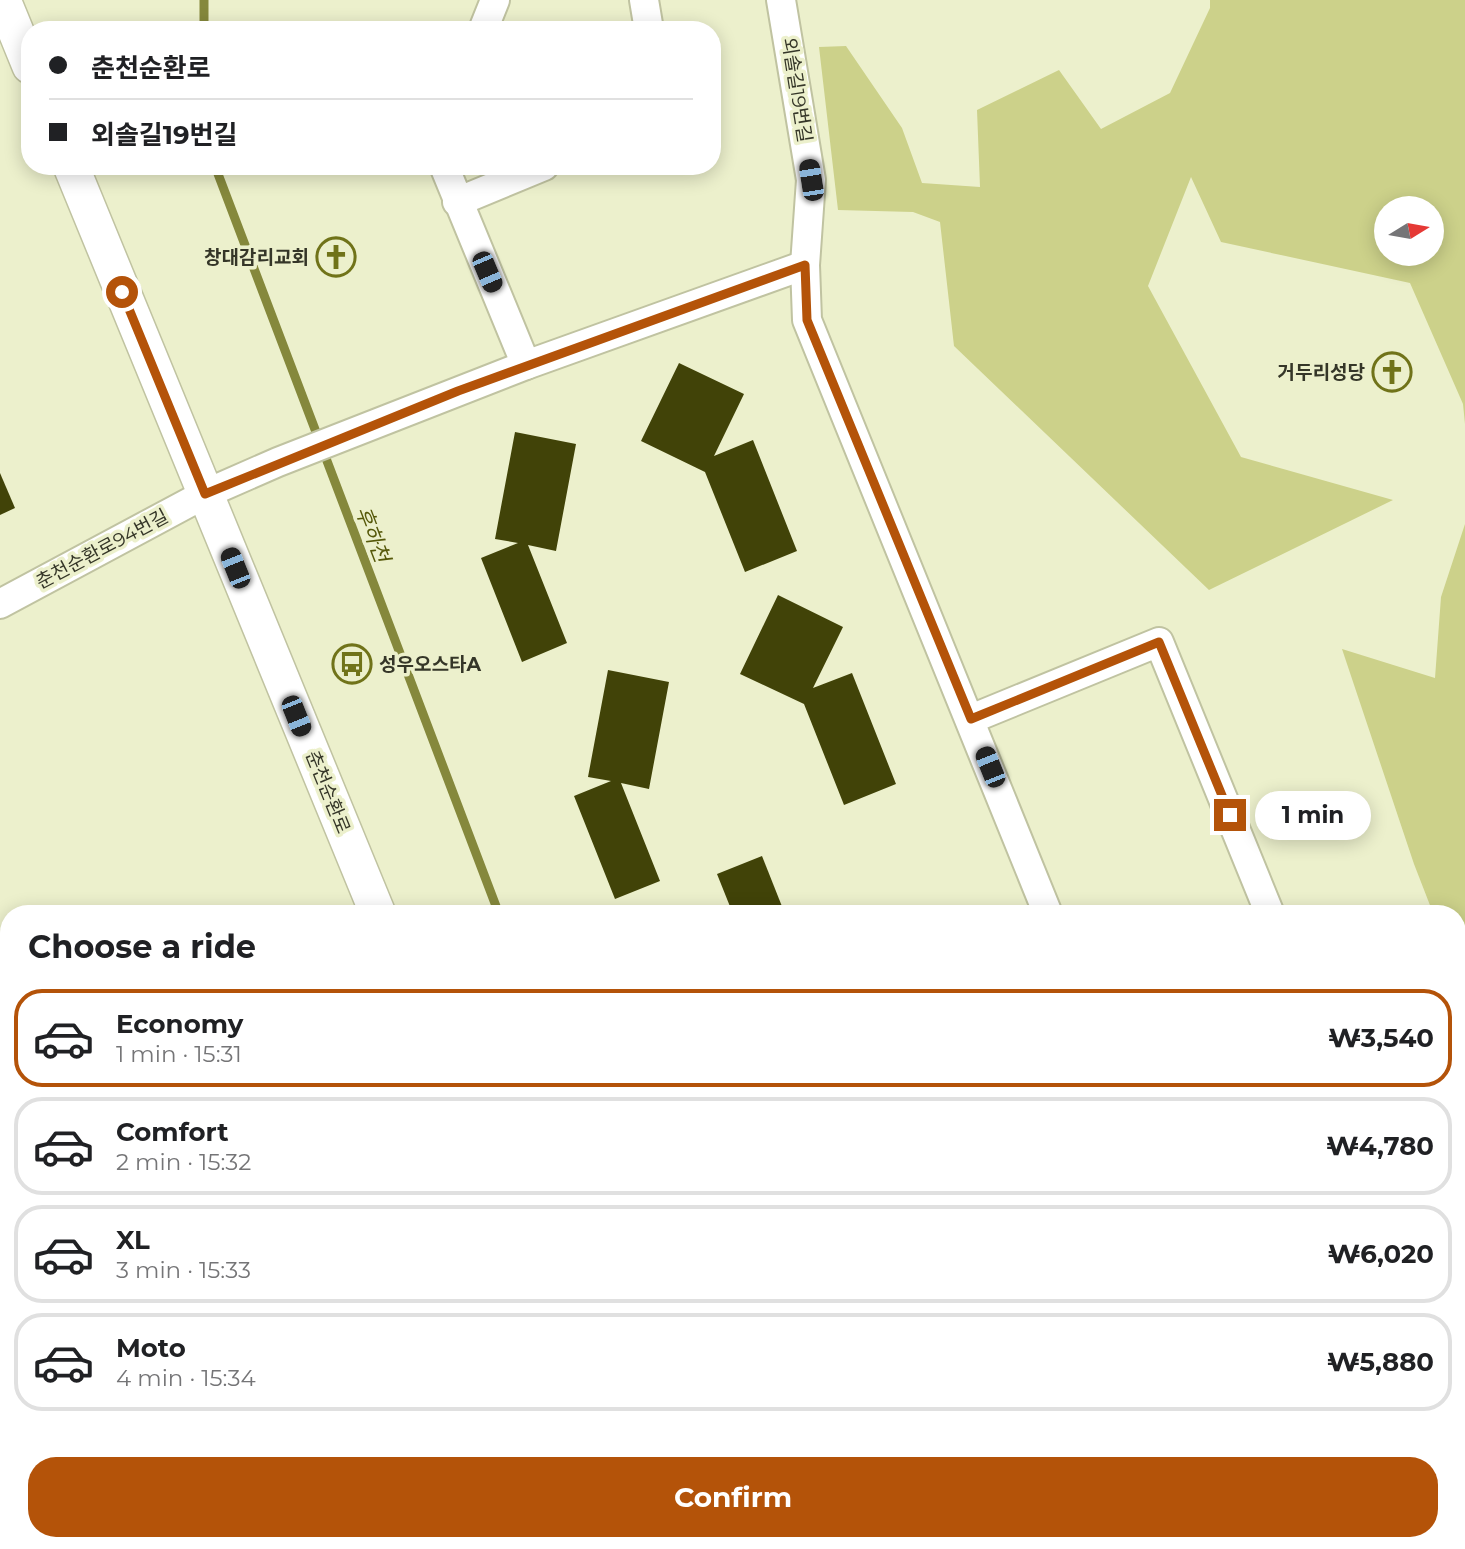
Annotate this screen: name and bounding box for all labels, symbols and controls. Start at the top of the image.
street label: 외솔길19번길 [777,36,817,144]
text: 춘천순환로 [91,52,211,84]
text: 외솔길19번길 [91,119,237,151]
car [798,158,825,202]
north arrow [1374,196,1444,266]
map controls [1374,196,1444,266]
church icon: 창대감리교회 [315,236,357,278]
place label: 창대감리교회 [204,246,309,269]
car [470,249,505,295]
route start [106,276,138,308]
church icon: 거두리성당 [1371,351,1413,393]
place label: 거두리성당 [1278,361,1366,384]
water label: 후하천 [351,502,396,568]
street label: 춘천순환로94번길 [32,504,172,594]
car [218,545,253,591]
bus stop icon: 성우오스타A [331,643,373,685]
place label: 성우오스타A [379,653,481,676]
car [279,693,314,739]
car [973,744,1008,790]
street label: 춘천순환로 [301,747,355,837]
callout: 1 min [1254,790,1370,840]
route end [1214,799,1246,831]
text: 1 min [1282,801,1344,829]
text: Choose a ride [28,927,256,966]
icon: car [32,1007,95,1070]
text: Economy [116,1008,243,1040]
text: ₩3,540 [1328,1022,1434,1054]
text: 1 min · 15:31 [116,1040,242,1068]
icon: car [32,1115,95,1178]
text: Comfort [116,1116,228,1148]
text: ₩4,780 [1326,1130,1434,1162]
text: 2 min · 15:32 [116,1148,251,1176]
icon: car [32,1223,95,1286]
text: XL [116,1224,150,1256]
text: ₩6,020 [1328,1238,1434,1270]
text: 3 min · 15:33 [116,1256,251,1284]
icon: car [32,1331,95,1394]
text: Moto [116,1332,186,1364]
text: ₩5,880 [1327,1346,1434,1378]
text: 4 min · 15:34 [116,1364,256,1392]
button: Confirm [28,1457,1438,1537]

